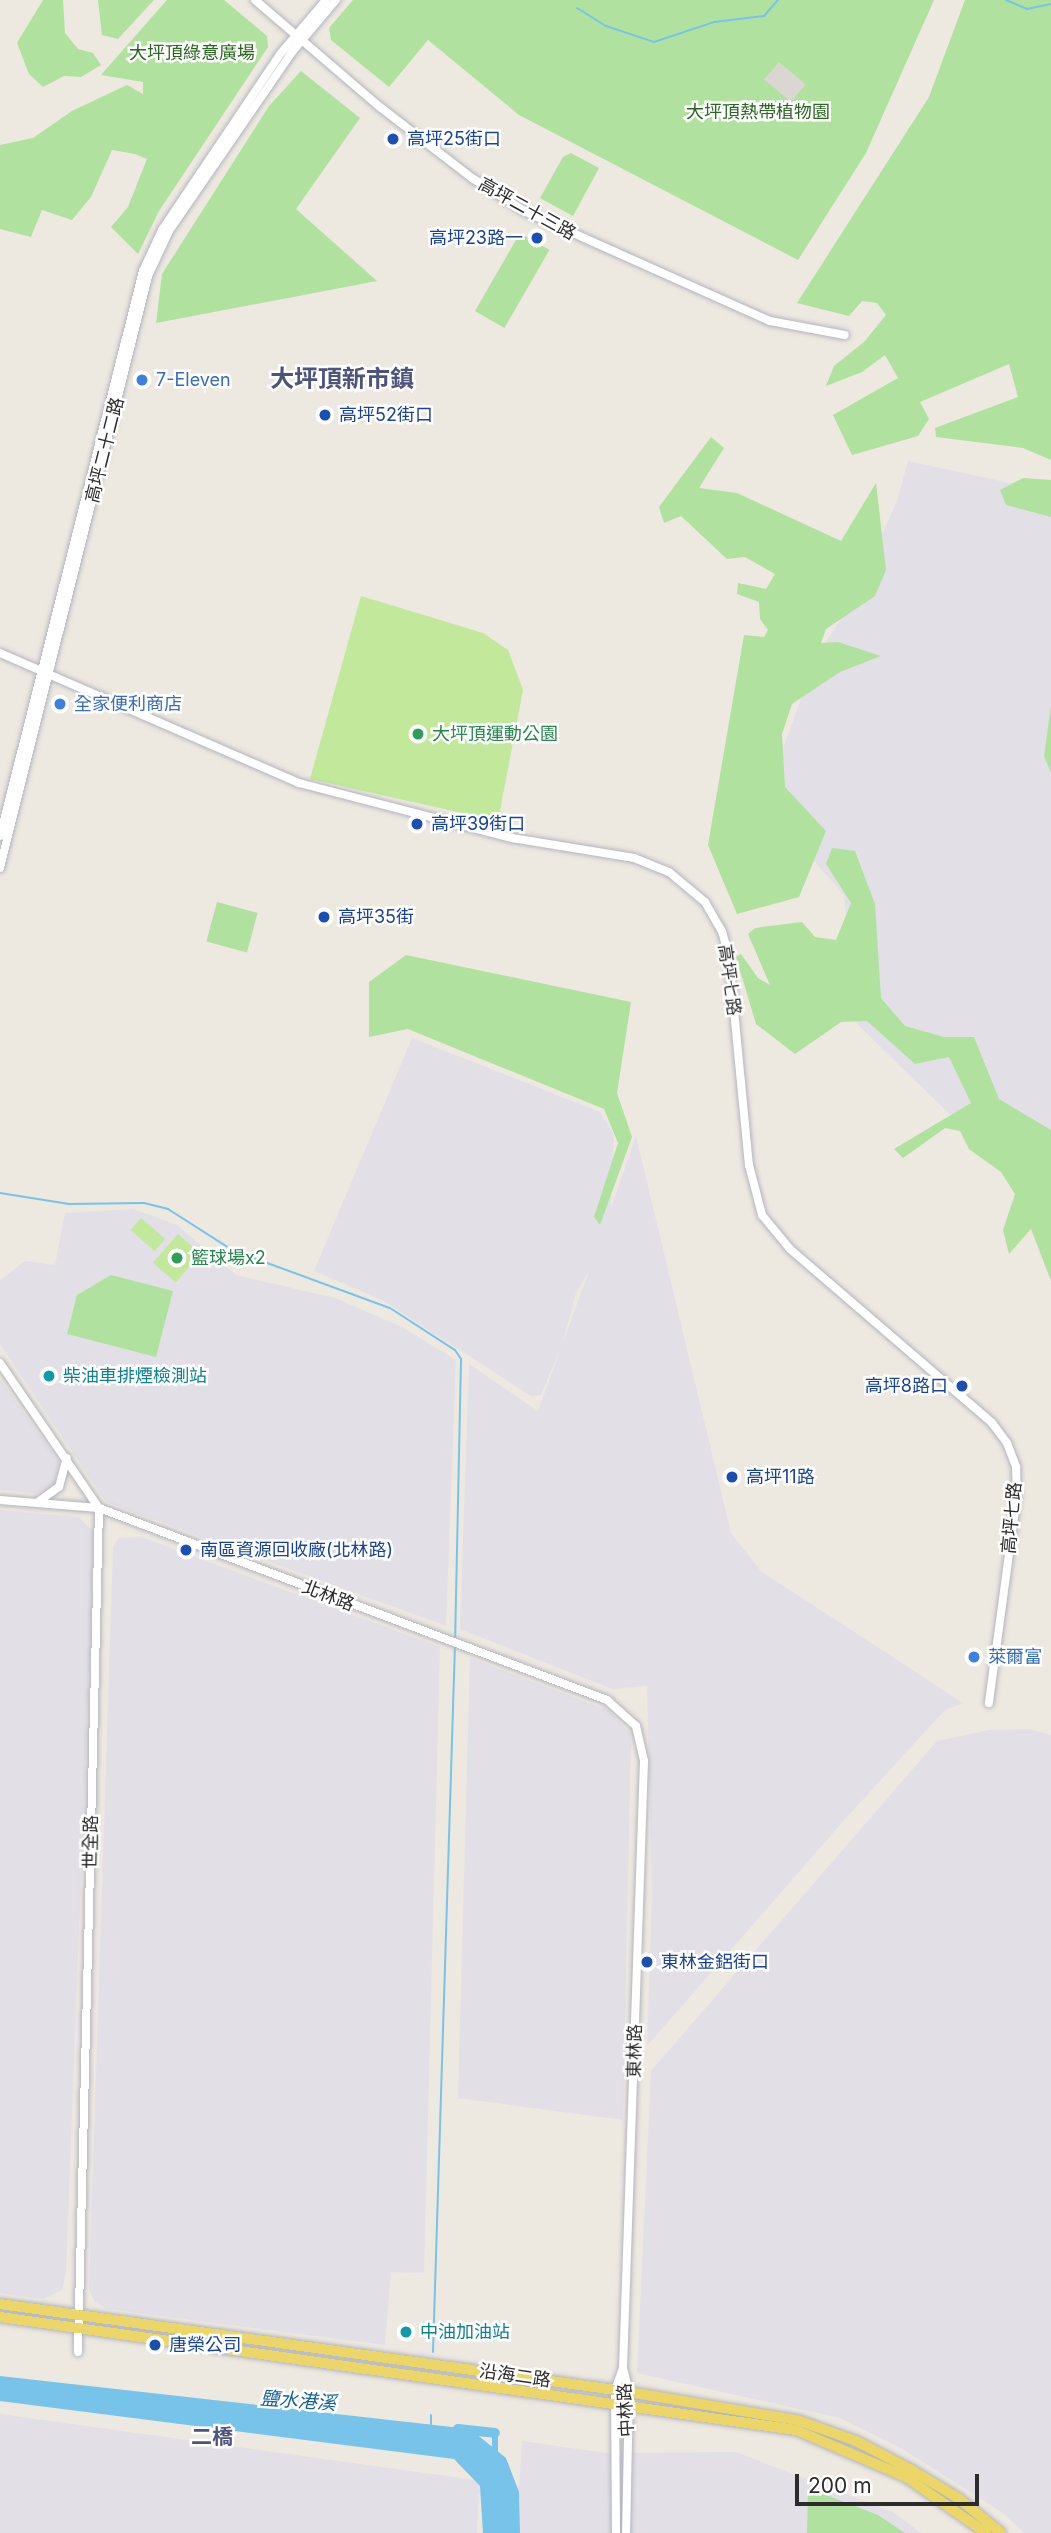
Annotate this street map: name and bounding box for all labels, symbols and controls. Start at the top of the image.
park label: 大坪頂綠意廣場 [129,42,255,64]
park label: 大坪頂熱帶植物園 [686,101,830,123]
place label: 高坪25街口 [407,128,501,150]
marker: 高坪25街口 [385,131,401,147]
street label: 高坪二十三路 [475,173,579,245]
place label: 高坪23路一 [429,227,523,249]
marker: 高坪23路一 [529,230,545,246]
district label: 大坪頂新市鎮 [270,365,414,393]
place label: 7-Eleven [156,369,231,391]
marker: 7-Eleven [134,372,150,388]
street label: 高坪二十二路 [81,395,129,505]
place label: 高坪52街口 [339,404,433,426]
marker: 高坪52街口 [317,407,333,423]
place label: 全家便利商店 [74,693,182,715]
marker: 全家便利商店 [52,696,68,712]
place label: 大坪頂運動公園 [432,723,558,745]
marker: 大坪頂運動公園 [410,726,426,742]
place label: 高坪39街口 [431,813,525,835]
marker: 高坪39街口 [409,816,425,832]
place label: 高坪35街 [338,906,414,928]
marker: 高坪35街 [316,909,332,925]
street label: 高坪七路 [713,943,745,1017]
place label: 籃球場x2 [191,1247,266,1269]
marker: 籃球場x2 [169,1250,185,1266]
place label: 柴油車排煙檢測站 [63,1365,207,1387]
marker: 柴油車排煙檢測站 [41,1368,57,1384]
place label: 高坪8路口 [865,1375,948,1397]
marker: 高坪8路口 [954,1378,970,1394]
place label: 高坪11路 [746,1466,815,1488]
marker: 高坪11路 [724,1469,740,1485]
street label: 高坪七路 [998,1481,1026,1555]
place label: 南區資源回收廠(北林路) [200,1539,393,1561]
marker: 南區資源回收廠(北林路) [178,1542,194,1558]
street label: 北林路 [299,1576,357,1616]
place label: 萊爾富 [988,1646,1042,1668]
marker: 萊爾富 [966,1649,982,1665]
street label: 世全路 [80,1815,102,1869]
place label: 東林金鋁街口 [661,1951,769,1973]
marker: 東林金鋁街口 [639,1954,655,1970]
street label: 東林路 [624,2024,646,2078]
place label: 中油加油站 [420,2321,510,2343]
marker: 中油加油站 [398,2324,414,2340]
place label: 唐榮公司 [169,2334,241,2356]
marker: 唐榮公司 [147,2337,163,2353]
street label: 沿海二路 [478,2360,552,2392]
street label: 中林路 [614,2382,638,2438]
water label: 鹽水港溪 [259,2387,337,2415]
district label: 二橋 [191,2424,233,2450]
scale bar [799,2460,983,2504]
text: 200 m [808,2473,872,2498]

